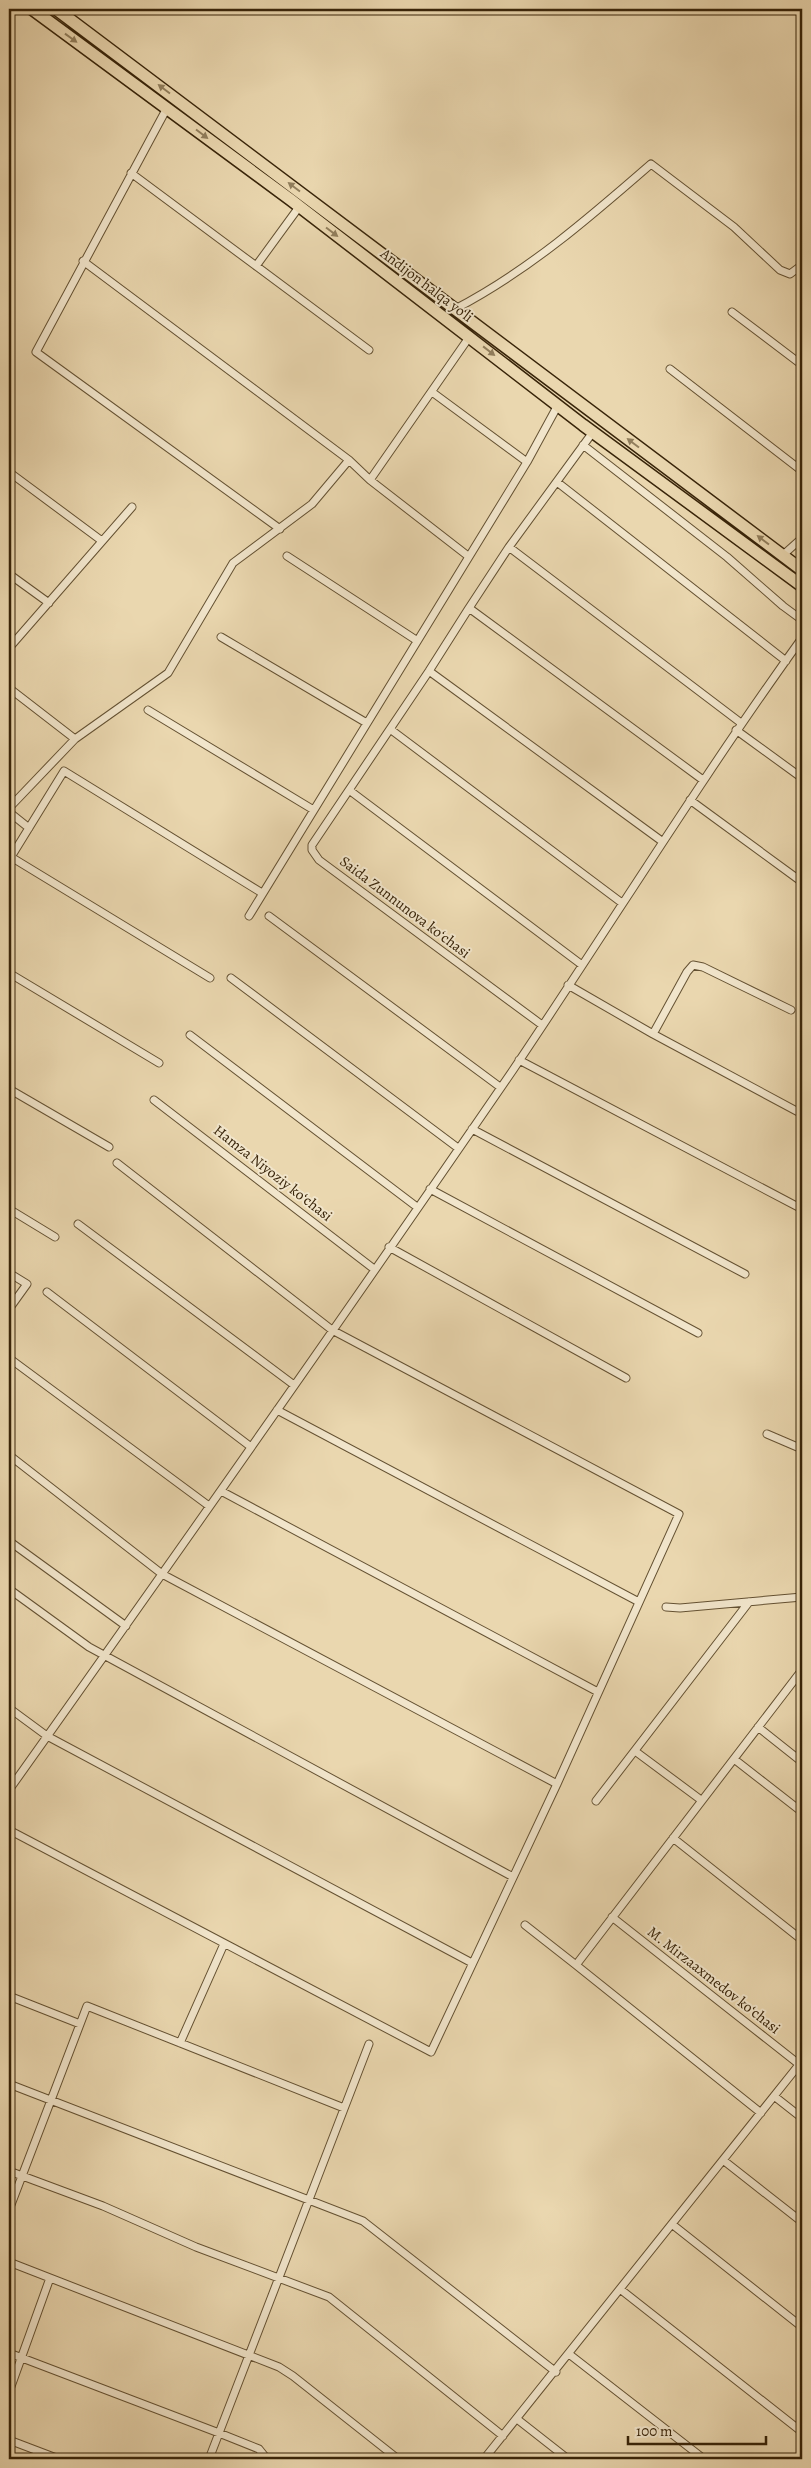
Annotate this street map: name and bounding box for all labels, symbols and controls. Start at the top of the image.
one-way arrow [64,32,77,43]
one-way arrow [158,84,171,95]
one-way arrow [195,129,209,139]
one-way arrow [288,181,301,192]
one-way arrow [325,227,339,237]
street label: Andijon halqa yo‘li [376,243,477,326]
one-way arrow [482,346,496,356]
one-way arrow [626,438,640,448]
one-way arrow [757,535,770,546]
street label: Saida Zunnunova koʻchasi [336,851,474,963]
street label: Hamza Niyoziy koʻchasi [209,1120,337,1226]
street label: M. Mirzaaxmedov koʻchasi [643,1922,785,2038]
scale bar [628,2413,766,2445]
text: 100 m [636,2421,673,2441]

